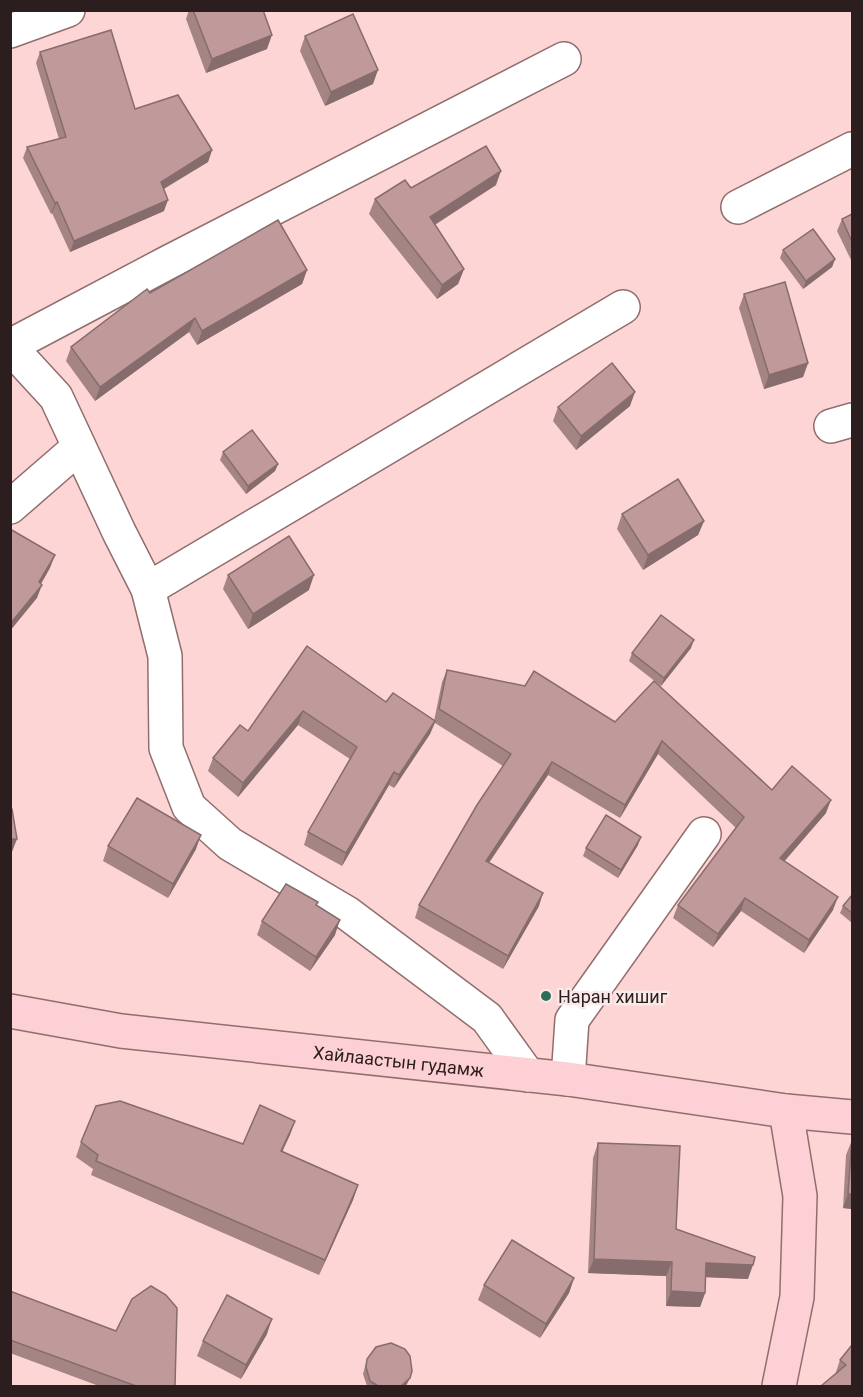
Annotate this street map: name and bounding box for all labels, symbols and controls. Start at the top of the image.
place label: Наран хишиг [558,986,668,1007]
marker: Наран хишиг [539,989,553,1003]
street label: Хайлаастын гудамж [312,1041,485,1080]

